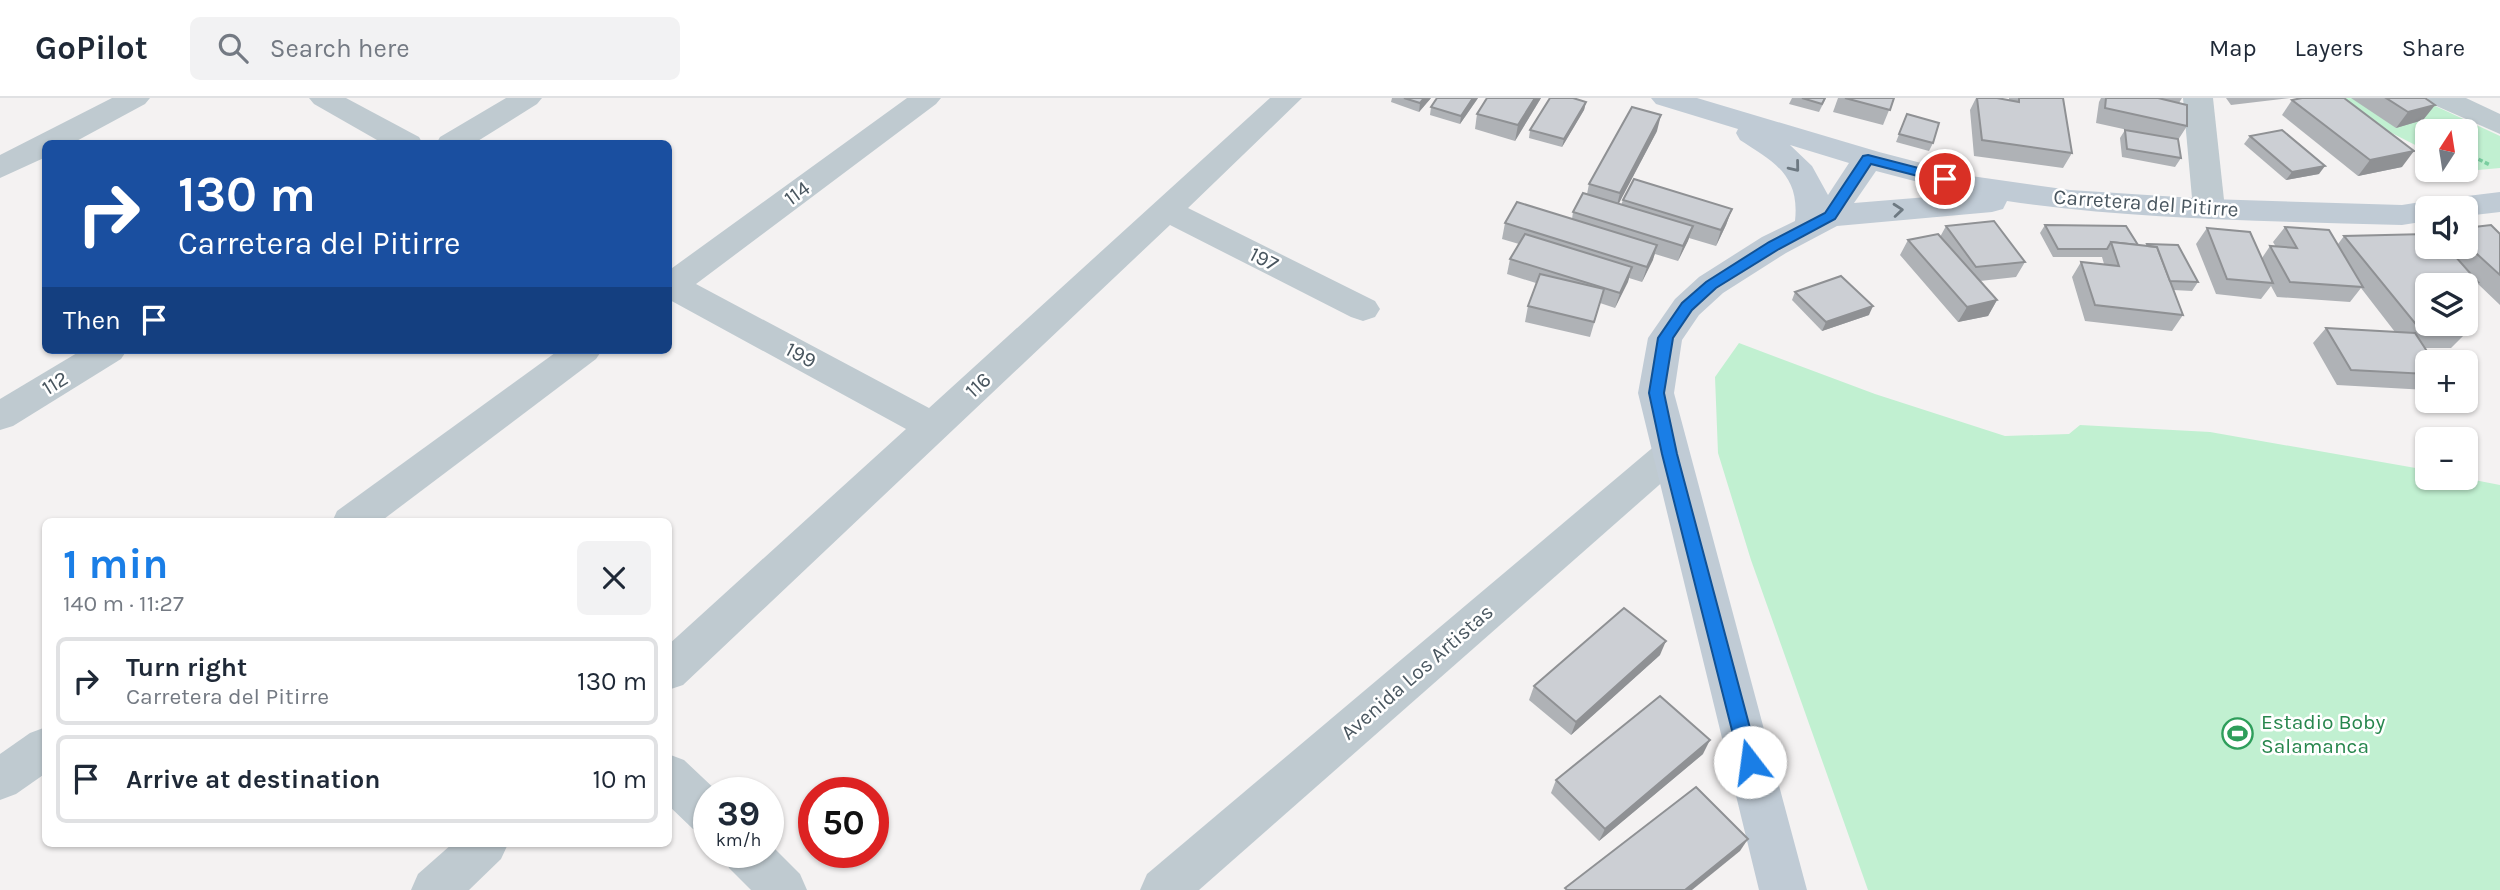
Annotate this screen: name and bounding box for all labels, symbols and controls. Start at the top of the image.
search box [190,17,680,80]
text: GoPilot [35,29,148,67]
icon: search [214,29,252,67]
text: Search here [270,33,410,64]
text: Map [2209,34,2257,62]
text: Layers [2295,34,2364,62]
text: Share [2402,34,2465,62]
north arrow [2415,119,2478,182]
map controls [2415,119,2478,490]
pin [1915,149,1975,209]
one-way arrow [1787,159,1799,172]
icon: arrive [1926,160,1964,198]
text: 130 m [178,166,316,223]
icon: right [63,168,154,259]
street label: 114 [780,176,815,210]
street label: Carretera del Pitirre [2053,185,2239,221]
button: sound [2415,196,2478,259]
one-way arrow [1893,203,1904,218]
text: Carretera del Pitirre [178,225,460,262]
street label: 197 [1246,242,1282,276]
button: layers [2415,273,2478,336]
icon: arrive [135,301,173,339]
text: Then [63,305,121,336]
street label: 199 [782,337,820,373]
button: + [2415,350,2478,413]
street label: 112 [38,366,72,400]
street label: 116 [960,367,996,403]
button: − [2415,427,2478,490]
text: 1 min [63,539,168,589]
button: close [577,541,651,615]
text: 140 m · 11:27 [63,590,184,617]
street label: Avenida Los Artistas [1336,599,1498,745]
text: Turn right [126,652,247,683]
icon: right [67,662,105,700]
text: 130 m [577,666,647,697]
text: Carretera del Pitirre [126,683,329,710]
place label: Estadio Boby Salamanca [2261,710,2385,758]
sports icon: Estadio Boby Salamanca [2221,717,2255,751]
position arrow [1713,725,1787,799]
icon: arrive [67,760,105,798]
text: Arrive at destination [126,764,380,795]
text: 10 m [592,764,647,795]
speed limit sign: 50 [798,777,889,868]
text: 39 [717,793,760,834]
text: km/h [716,829,761,851]

